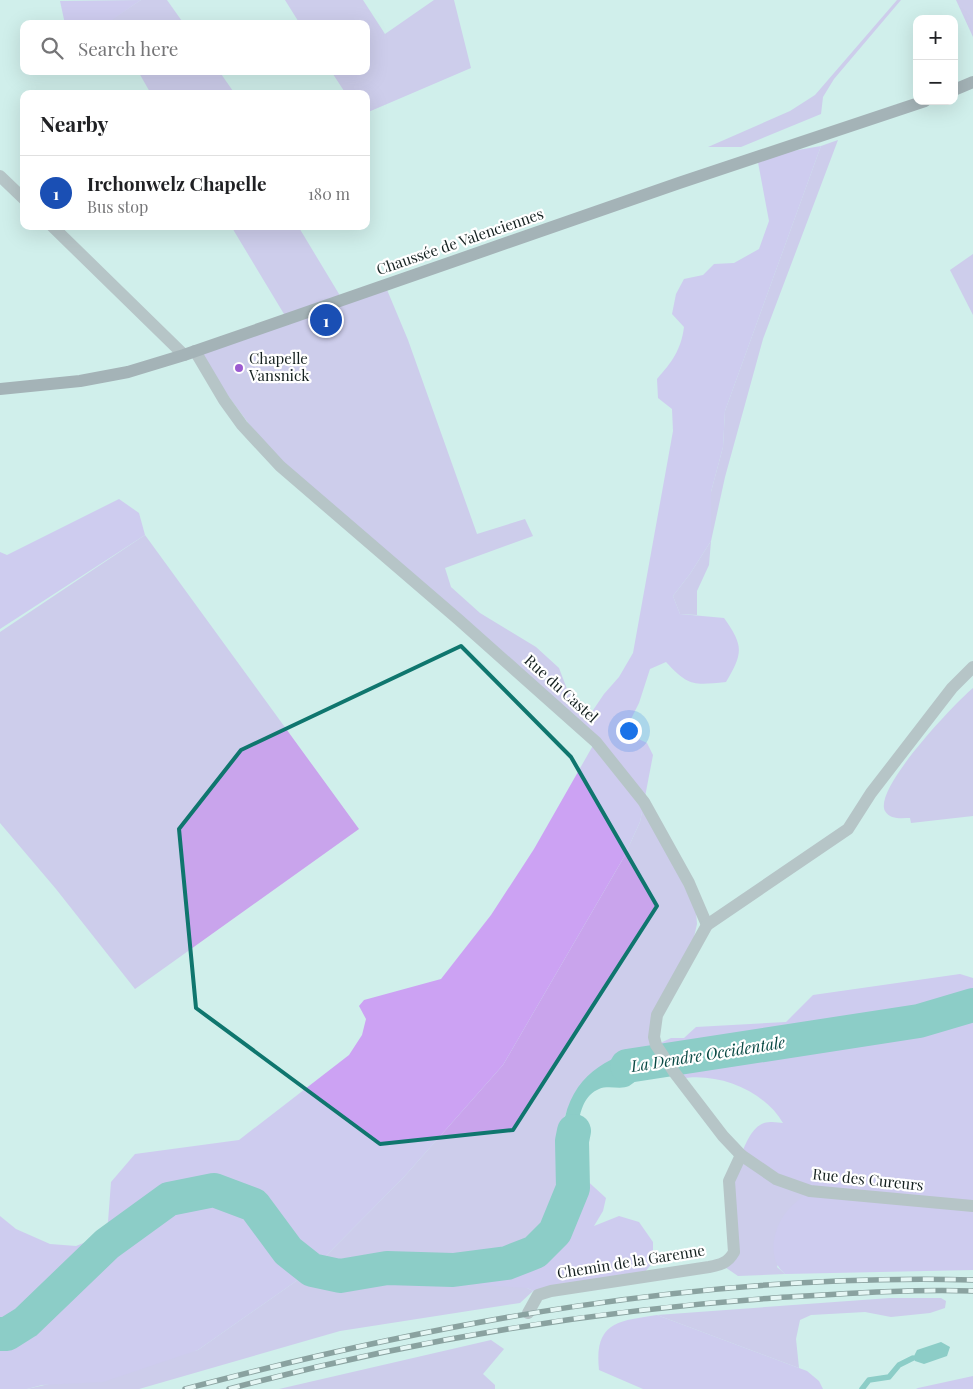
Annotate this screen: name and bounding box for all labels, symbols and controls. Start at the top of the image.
map controls [913,15,958,105]
button: + [913,15,958,60]
search box [20,20,370,75]
icon: search [38,34,66,62]
text: Search here [78,35,178,61]
button: − [913,60,958,105]
text: Nearby [40,109,109,137]
text: Irchonwelz Chapelle [87,170,267,196]
text: 1 [53,183,59,204]
text: 180 m [308,183,350,204]
text: Bus stop [87,196,148,217]
street label: Chaussée de Valenciennes [374,203,546,279]
pin: 1 [310,301,342,339]
place label: Chapelle Vansnick [248,348,310,385]
marker: Chapelle Vansnick [233,362,245,374]
street label: Rue du Castel [521,650,603,727]
your location [616,718,642,744]
water label: La Dendre Occidentale [628,1031,787,1076]
street label: Rue des Cureurs [812,1163,925,1195]
street label: Chemin de la Garenne [555,1239,706,1283]

